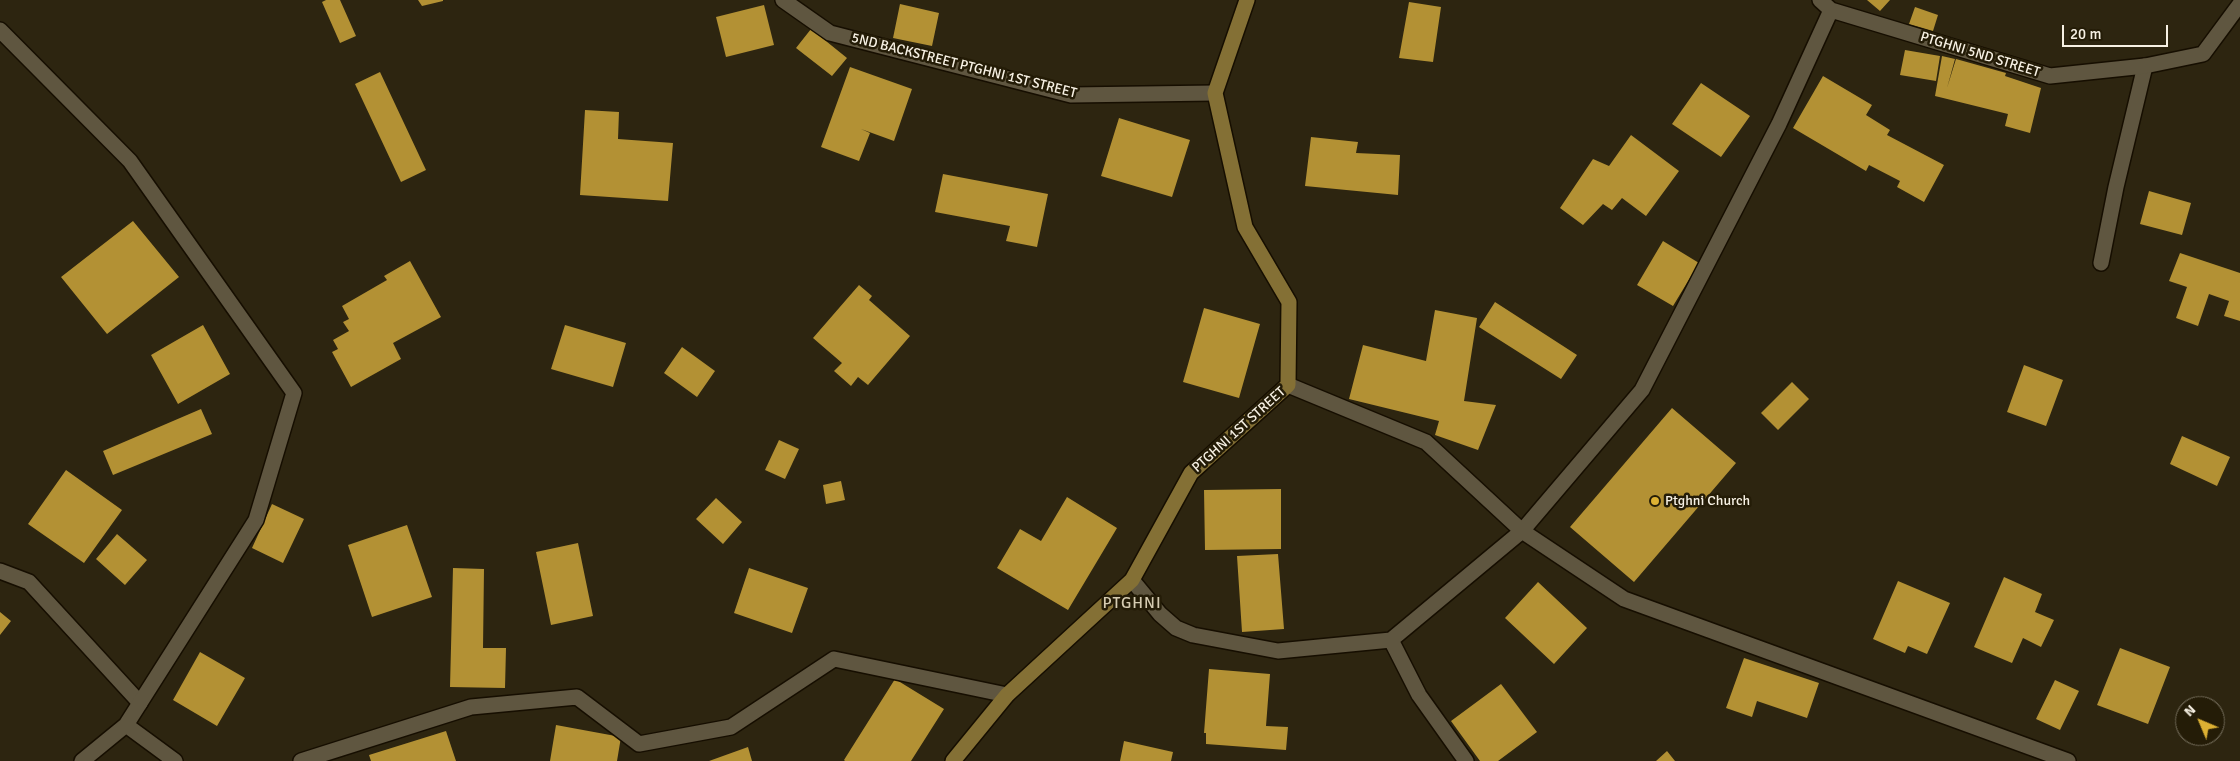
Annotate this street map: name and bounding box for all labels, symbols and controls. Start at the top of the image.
scale bar [2065,15,2171,47]
text: 20 m [2070,25,2101,43]
street label: PTGHNI 5ND STREET [1918,29,2042,81]
street label: 5ND BACKSTREET PTGHNI 1ST STREET [850,30,1078,102]
street label: PTGHNI 1ST STREET [1189,384,1289,476]
place label: Ptghni Church [1665,493,1750,509]
marker: Ptghni Church [1649,495,1661,507]
district label: PTGHNI [1102,594,1162,614]
north arrow [2175,696,2225,746]
text: N [2180,701,2199,720]

